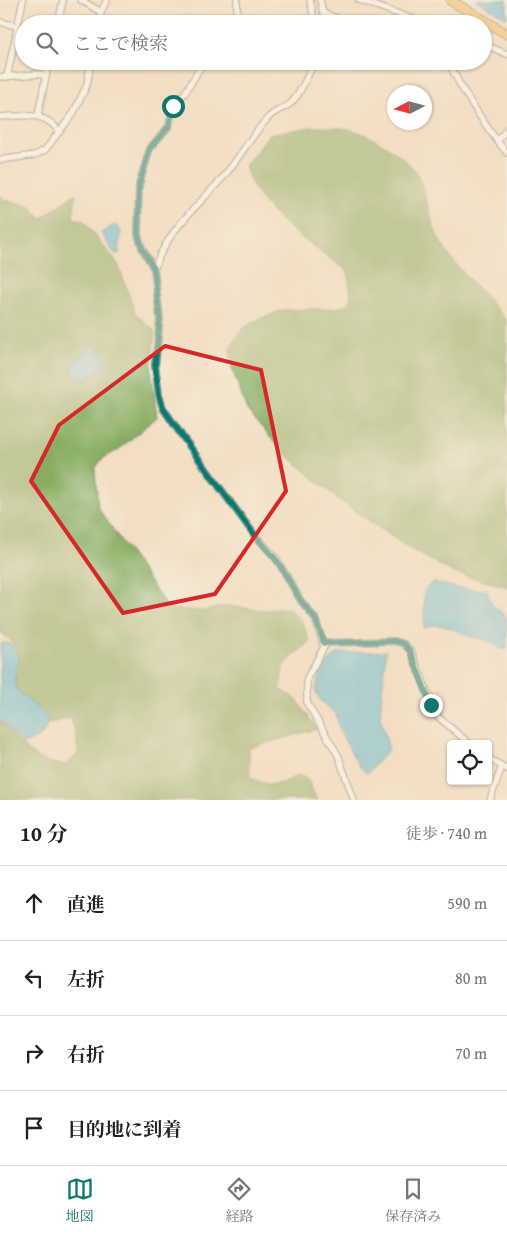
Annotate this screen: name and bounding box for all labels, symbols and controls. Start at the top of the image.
search box [15,15,492,70]
icon: search [33,29,61,57]
text: ここで検索 [73,29,168,57]
north arrow [387,85,432,130]
route start [162,95,185,118]
route end [420,694,443,717]
map controls [447,740,492,785]
button: locate [447,740,492,785]
text: 10 分 [20,818,67,849]
text: 徒歩 · 740 m [406,821,487,845]
icon: ahead [20,889,48,917]
text: 直進 [67,890,105,918]
text: 590 m [447,891,487,915]
icon: left [20,964,48,992]
text: 左折 [67,965,105,993]
text: 80 m [455,966,487,990]
icon: right [20,1039,48,1067]
text: 右折 [67,1040,105,1068]
text: 70 m [455,1041,487,1065]
icon: arrive [20,1114,48,1142]
text: 目的地に到着 [67,1115,181,1143]
tab: 地図 [66,1175,94,1226]
tab: 経路 [225,1175,253,1226]
tab: 保存済み [385,1175,441,1226]

